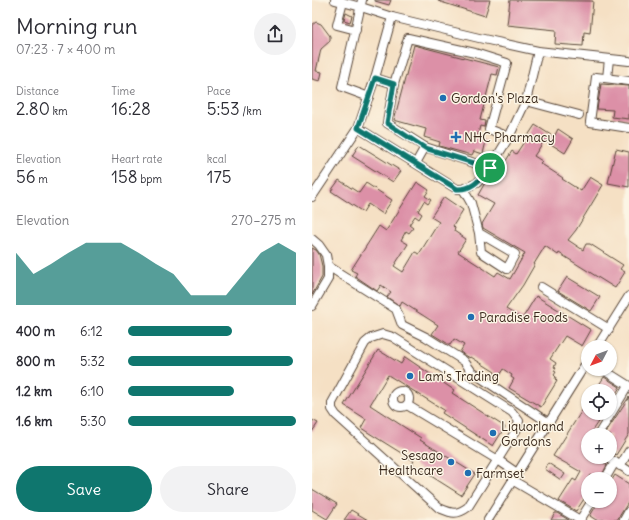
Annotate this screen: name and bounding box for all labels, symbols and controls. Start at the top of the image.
text: Morning run [16,12,138,40]
button: share [254,13,296,55]
text: 07:23 · 7 × 400 m [16,41,116,58]
text: Distance [16,84,59,98]
text: Time [111,84,135,98]
text: Pace [207,84,231,98]
place label: Gordon's Plaza [451,90,538,107]
marker: Gordon's Plaza [438,93,448,103]
text: 2.80 [16,98,50,120]
text: 16:28 [111,98,151,120]
text: 5:53 [207,98,240,120]
text: km [50,104,68,118]
text: /km [240,104,262,118]
place label: NHC Pharmacy [464,129,555,146]
marker: NHC Pharmacy [451,132,461,142]
pin [473,151,507,185]
text: Elevation [16,152,61,166]
text: Heart rate [111,152,162,166]
text: kcal [207,152,226,166]
icon: arrive [479,157,501,179]
text: 56 [16,166,36,188]
text: 158 [111,166,138,188]
text: 175 [207,166,232,188]
text: m [36,172,48,186]
text: bpm [138,172,162,186]
text: Elevation [16,212,69,229]
text: 270–275 m [231,212,296,229]
place label: Paradise Foods [479,309,568,326]
marker: Paradise Foods [466,312,476,322]
text: 400 m [16,323,55,340]
text: 6:12 [80,323,103,340]
north arrow [581,340,617,376]
map controls [581,340,617,508]
text: 800 m [16,353,55,370]
text: 5:32 [80,353,105,370]
place label: Lam's Trading [418,368,499,385]
marker: Lam's Trading [405,371,415,381]
text: 1.2 km [16,383,52,400]
text: 6:10 [80,383,104,400]
button: locate [581,384,617,420]
text: 1.6 km [16,413,52,430]
text: 5:30 [80,413,106,430]
place label: Liquorland Gordons [501,418,564,450]
marker: Liquorland Gordons [488,428,498,438]
button: + [581,428,617,464]
place label: Sesago Healthcare [379,447,443,479]
marker: Sesago Healthcare [446,457,456,467]
place label: Farmset [476,465,525,482]
button: Save [16,466,152,512]
button: Share [160,466,296,512]
marker: Farmset [463,468,473,478]
button: − [581,472,617,508]

